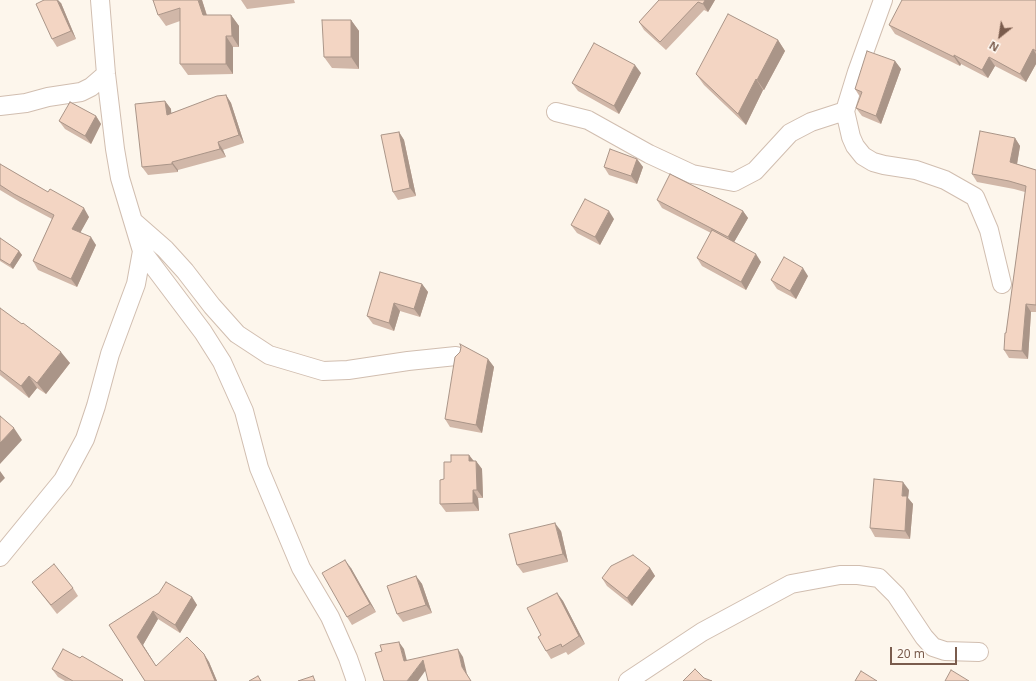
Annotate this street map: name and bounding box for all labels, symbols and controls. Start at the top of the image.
north arrow [980,16,1020,56]
text: N [986,38,1001,56]
scale bar [892,639,959,665]
text: 20 m [897,645,925,662]

